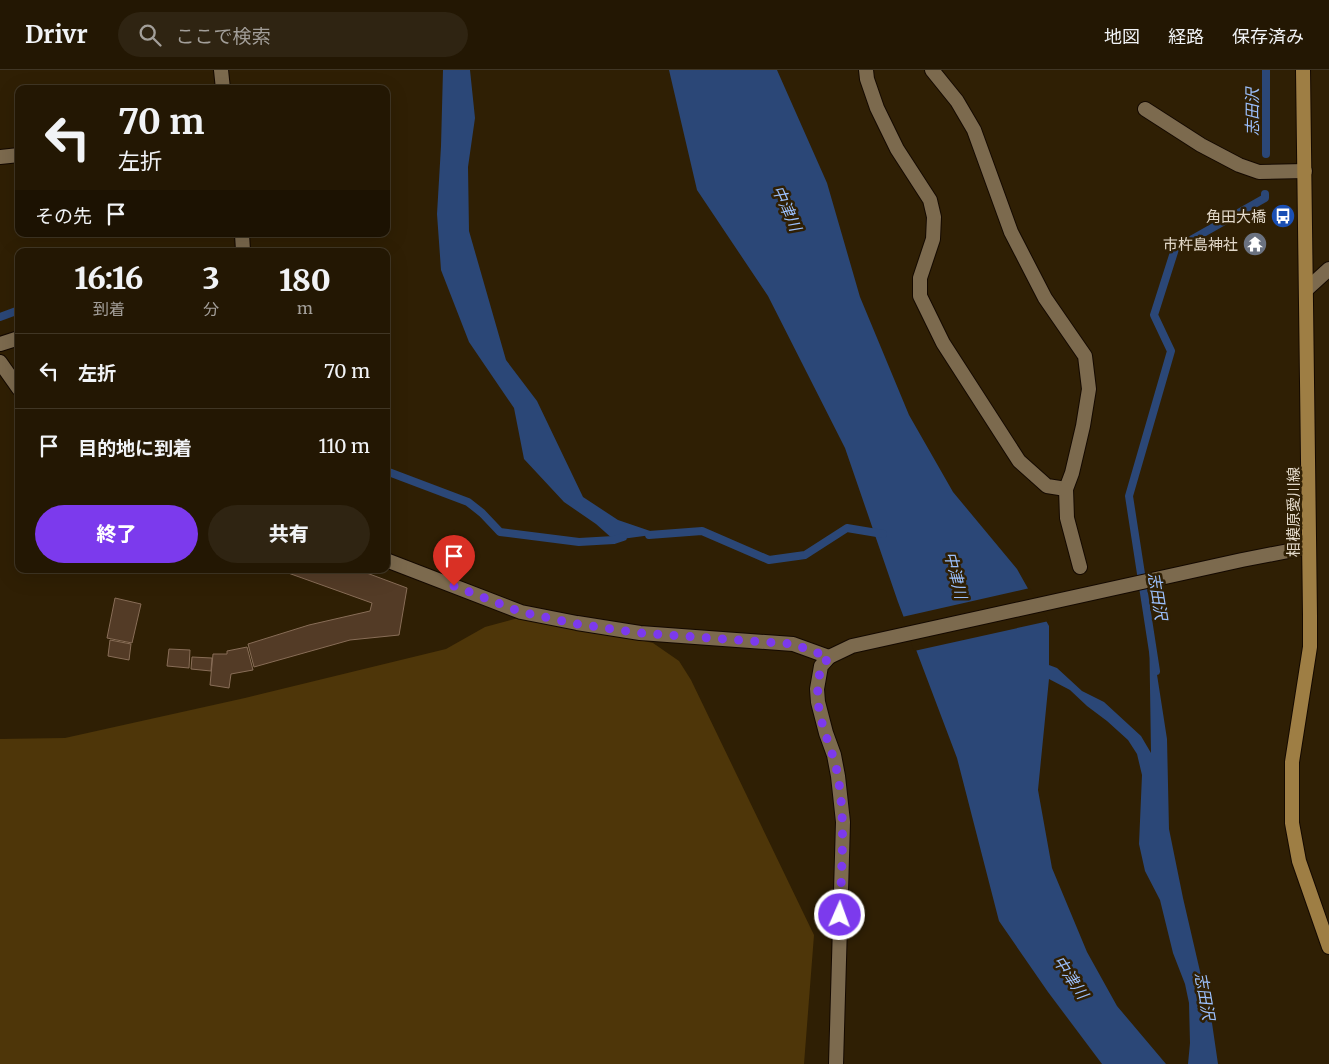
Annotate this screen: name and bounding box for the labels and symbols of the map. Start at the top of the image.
water label: 志田沢 [1242,86,1262,136]
water label: 中津川 [768,182,807,236]
bus stop icon: 角田大橋 [1270,203,1296,229]
place label: 角田大橋 [1206,207,1266,226]
temple icon: 市杵島神社 [1242,231,1268,257]
place label: 市杵島神社 [1163,235,1238,254]
street label: 相模原愛川線 [1284,467,1303,557]
pin [433,535,475,586]
water label: 中津川 [940,549,972,603]
water label: 志田沢 [1144,571,1172,623]
position arrow [813,888,865,940]
water label: 中津川 [1049,952,1094,1004]
water label: 志田沢 [1191,971,1219,1023]

